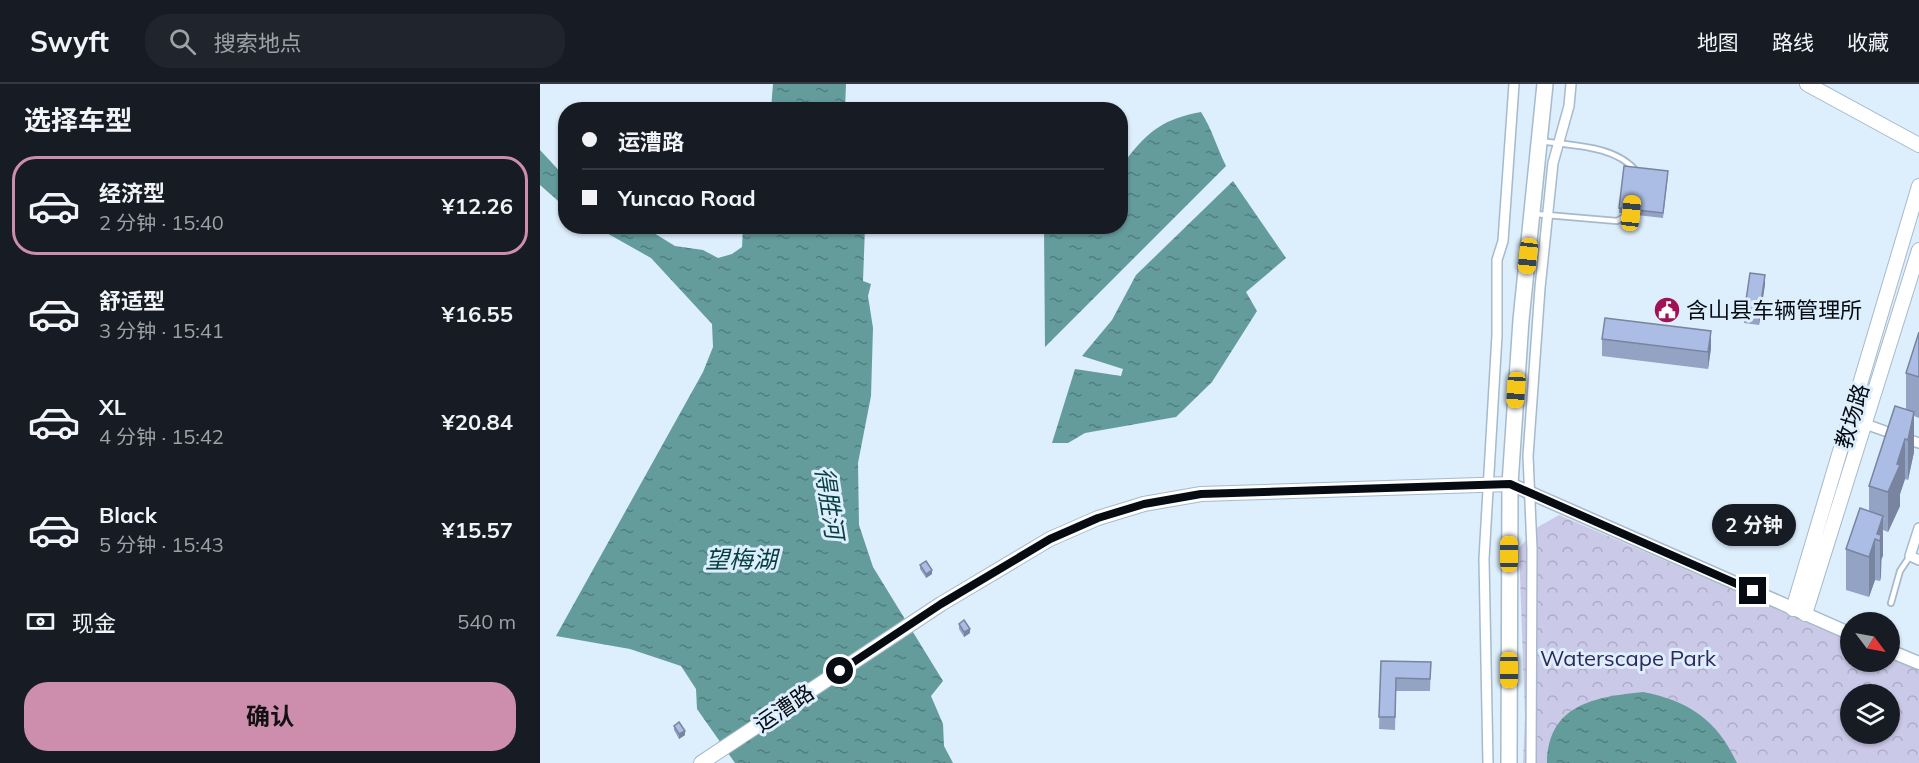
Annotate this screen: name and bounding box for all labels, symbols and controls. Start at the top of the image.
search box [145,14,565,68]
text: Swyft [30,24,109,59]
icon: search [166,25,199,58]
text: 搜索地点 [214,29,302,57]
text: 地图 [1697,29,1739,55]
text: 路线 [1772,29,1814,55]
text: 收藏 [1847,29,1889,55]
text: 选择车型 [24,103,132,137]
text: 运漕路 [618,128,684,156]
icon: car [27,179,81,233]
text: 经济型 [99,179,165,207]
text: Yuncao Road [618,184,756,212]
text: ¥12.26 [442,192,513,220]
car [1620,194,1642,232]
text: 2 分钟 · 15:40 [99,210,224,235]
car [1517,237,1539,275]
icon: car [27,287,81,341]
text: 舒适型 [99,287,165,315]
public building icon: 含山县车辆管理所 [1652,295,1682,325]
place label: 含山县车辆管理所 [1686,296,1862,324]
text: ¥16.55 [442,300,513,328]
text: 3 分钟 · 15:41 [99,318,224,343]
car [1506,371,1526,409]
street label: 教场路 [1829,380,1875,452]
text: XL [99,393,126,421]
icon: car [27,395,81,449]
text: ¥20.84 [442,408,513,436]
text: 4 分钟 · 15:42 [99,424,224,449]
water label: 得胜河 [810,465,851,545]
text: Black [99,501,157,529]
icon: car [27,503,81,557]
callout: 2 分钟 [1711,504,1795,546]
text: 2 分钟 [1725,512,1783,537]
text: ¥15.57 [442,516,513,544]
text: 5 分钟 · 15:43 [99,532,224,557]
car [1500,536,1518,572]
water label: 望梅湖 [705,544,781,574]
route end [1739,577,1766,604]
icon: cash [24,605,57,638]
text: 现金 [72,609,116,637]
text: 540 m [457,609,516,634]
north arrow [1840,612,1900,672]
map controls [1840,612,1900,744]
park label: Waterscape Park [1540,644,1717,672]
car [1500,652,1518,688]
route start [826,657,853,684]
street label: 运漕路 [749,678,819,738]
button: 确认 [24,682,516,751]
button: layers [1840,684,1900,744]

